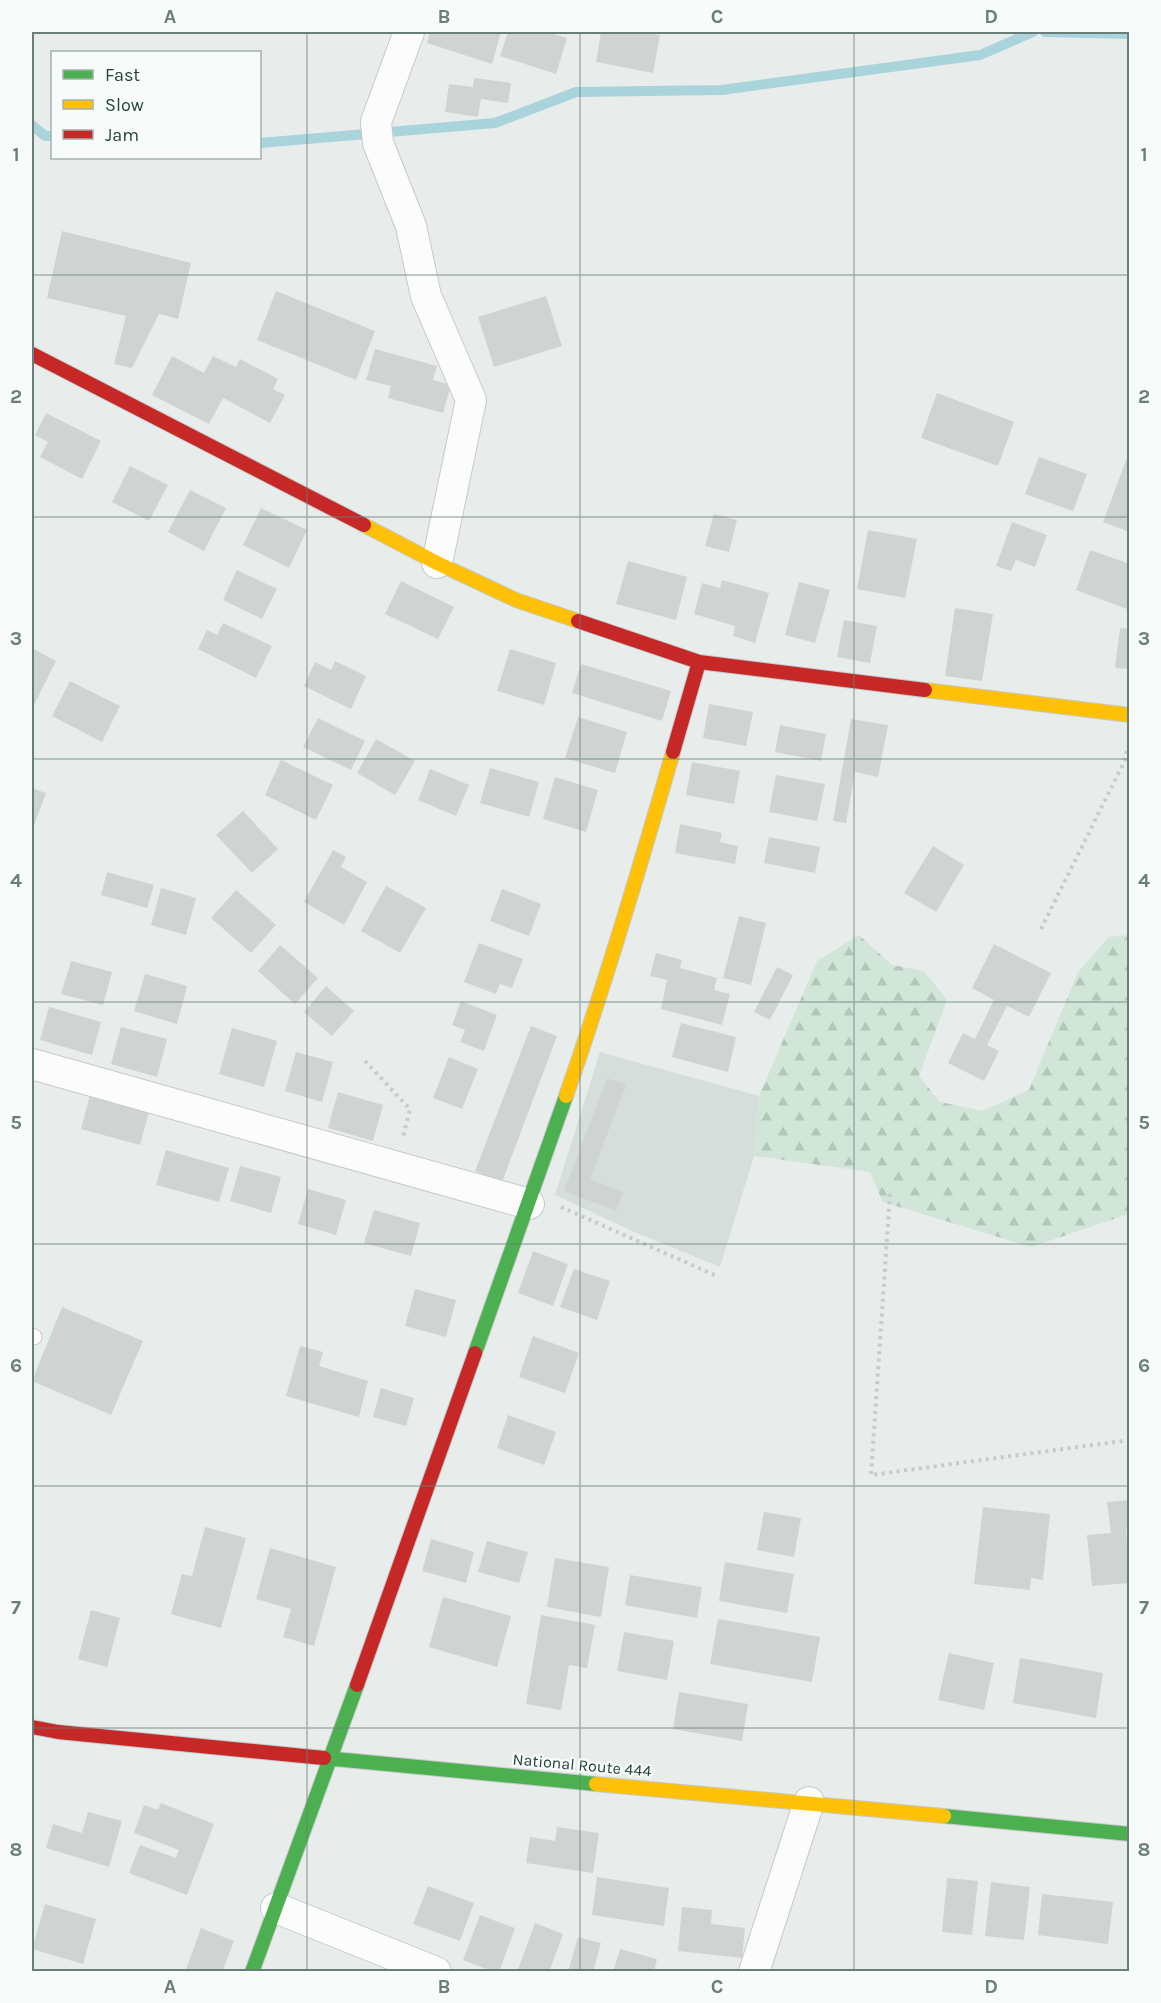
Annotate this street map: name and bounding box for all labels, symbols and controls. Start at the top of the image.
text: A [164,5,177,28]
text: B [438,5,450,28]
text: C [711,5,723,28]
text: D [984,5,998,28]
legend [51,51,261,159]
text: Fast [105,64,140,86]
text: Slow [105,94,144,116]
text: Jam [105,124,139,146]
text: 1 [12,143,20,166]
text: 1 [1140,143,1148,166]
text: 2 [10,385,22,408]
text: 2 [1138,385,1150,408]
text: 3 [10,627,22,650]
text: 3 [1138,627,1150,650]
text: 4 [10,869,22,892]
text: 4 [1138,869,1150,892]
text: 5 [10,1111,22,1134]
text: 5 [1138,1111,1150,1134]
text: 6 [10,1354,22,1377]
text: 6 [1138,1354,1150,1377]
text: 7 [11,1596,21,1619]
text: 7 [1139,1596,1149,1619]
street label: National Route 444 [512,1749,652,1781]
text: 8 [10,1838,22,1861]
text: 8 [1138,1838,1150,1861]
text: A [164,1975,177,1998]
text: B [438,1975,450,1998]
text: C [711,1975,723,1998]
text: D [984,1975,998,1998]

